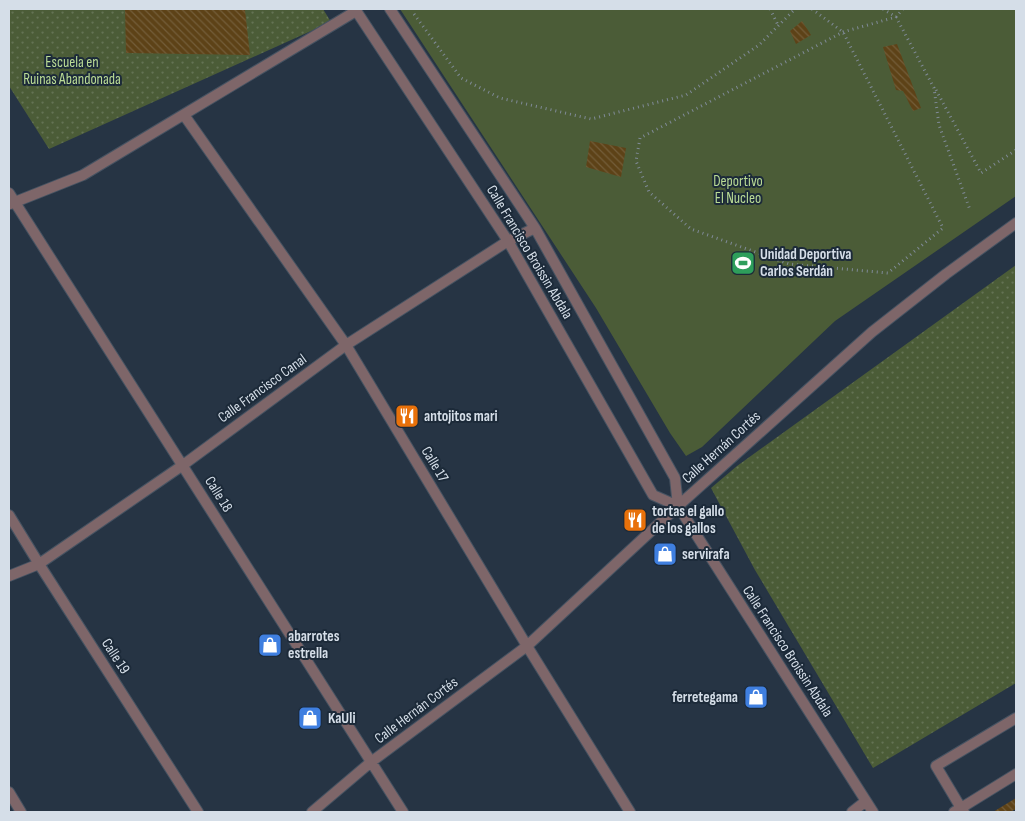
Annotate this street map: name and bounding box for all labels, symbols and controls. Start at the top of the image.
park label: Escuela en Ruinas Abandonada [23,53,121,89]
park label: Deportivo El Nucleo [713,172,763,208]
street label: Calle Francisco Broissin Abdala [482,182,577,323]
place label: Unidad Deportiva Carlos Serdán [760,245,851,281]
sports icon: Unidad Deportiva Carlos Serdán [730,250,756,276]
street label: Calle Francisco Canal [214,350,310,427]
restaurant icon: antojitos mari [394,403,420,429]
place label: antojitos mari [424,407,498,426]
street label: Calle Hernán Cortés [678,407,765,488]
street label: Calle 17 [417,443,453,485]
street label: Calle 18 [200,473,237,516]
place label: tortas el gallo de los gallos [652,502,724,538]
restaurant icon: tortas el gallo de los gallos [622,507,648,533]
shop icon: servirafa [652,541,678,567]
place label: servirafa [682,545,730,564]
street label: Calle Francisco Broissin Abdala [738,582,837,721]
place label: abarrotes estrella [288,627,340,663]
shop icon: abarrotes estrella [257,632,283,658]
street label: Calle 19 [97,635,134,678]
street label: Calle Hernán Cortés [371,673,462,748]
shop icon: ferretegama [743,684,769,710]
place label: ferretegama [672,688,738,707]
shop icon: KaUli [297,705,323,731]
place label: KaUli [328,709,355,728]

